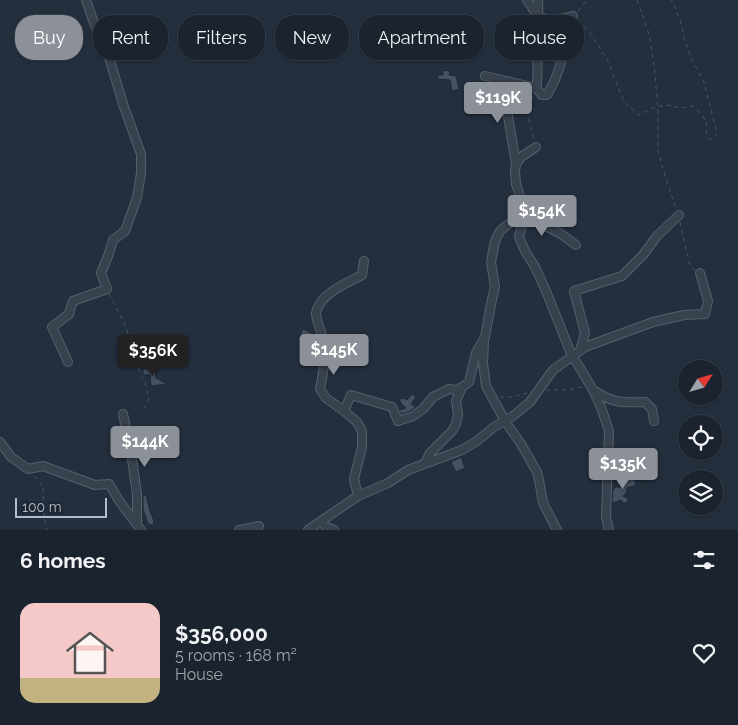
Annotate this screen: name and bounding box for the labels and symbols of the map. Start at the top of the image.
pin: $119K [463,82,533,124]
pin: $154K [507,194,577,237]
pin: $356K [118,334,188,377]
pin: $145K [299,334,369,376]
north arrow [678,360,722,405]
pin: $144K [110,426,180,468]
pin: $135K [588,448,658,490]
scale bar [15,495,108,518]

